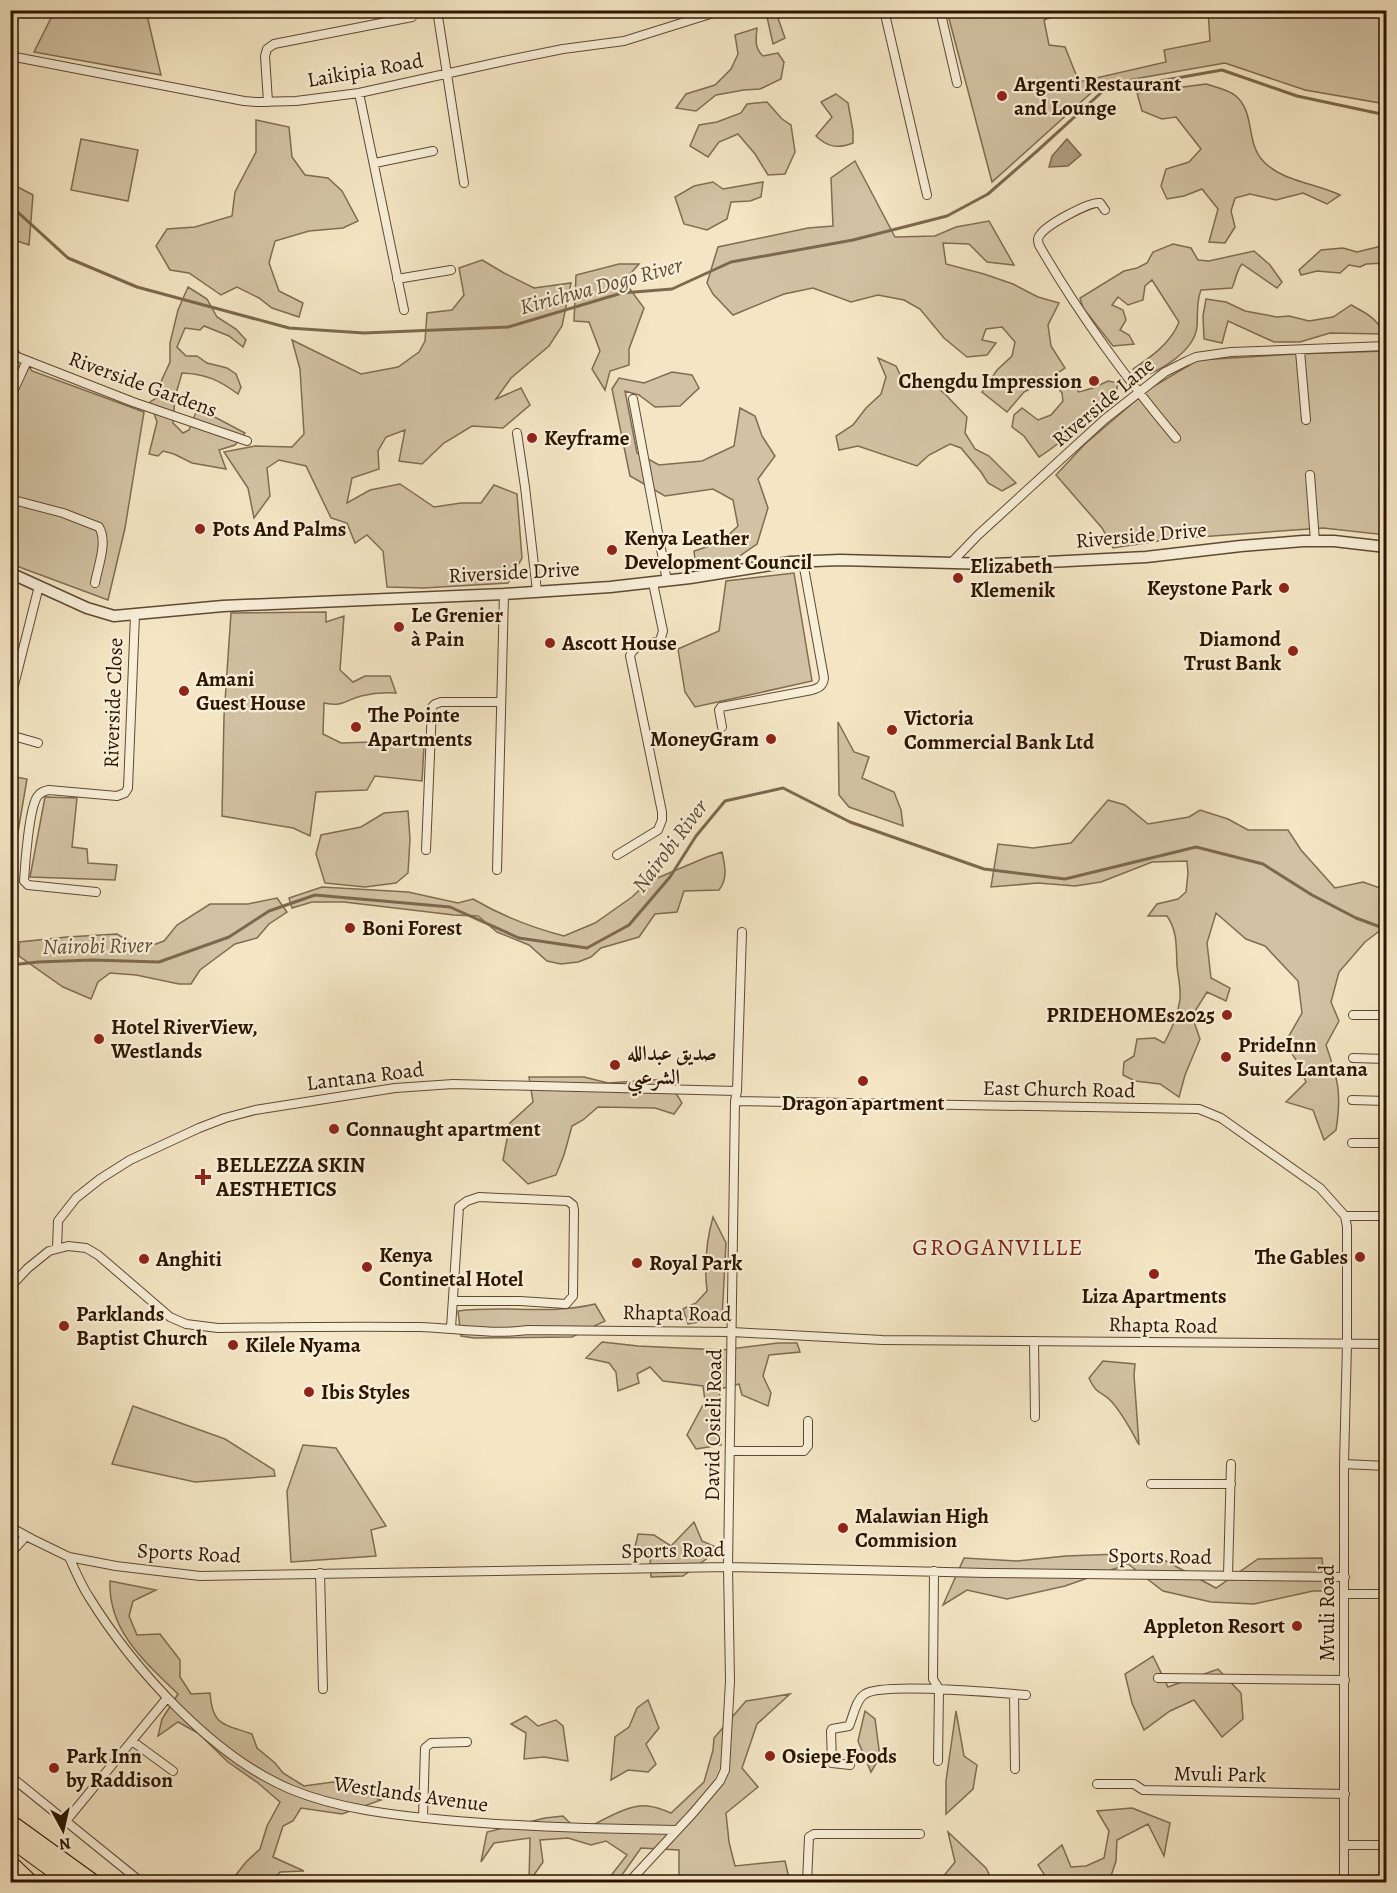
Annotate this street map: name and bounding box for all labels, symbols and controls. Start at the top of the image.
street label: Laikipia Road [305,46,426,94]
place label: Argenti Restaurant and Lounge [1013,70,1181,122]
marker: Argenti Restaurant and Lounge [995,89,1009,103]
water label: Kirichwa Dogo River [516,250,687,322]
street label: Riverside Gardens [65,344,221,424]
street label: Riverside Lane [1046,351,1160,453]
place label: Chengdu Impression [899,367,1082,395]
marker: Chengdu Impression [1087,374,1101,388]
place label: Keyframe [544,424,630,452]
marker: Keyframe [525,431,539,445]
place label: Pots And Palms [212,515,346,543]
street label: Riverside Drive [1074,515,1208,555]
marker: Pots And Palms [193,522,207,536]
place label: Kenya Leather Development Council [624,524,813,576]
marker: Kenya Leather Development Council [605,543,619,557]
place label: Elizabeth Klemenik [970,552,1055,604]
street label: Riverside Drive [448,555,580,589]
marker: Elizabeth Klemenik [951,571,965,585]
place label: Keystone Park [1147,574,1272,602]
marker: Keystone Park [1277,581,1291,595]
place label: Le Grenier à Pain [411,601,504,653]
marker: Le Grenier à Pain [392,620,406,634]
place label: Diamond Trust Bank [1184,625,1282,677]
place label: Ascott House [561,629,677,657]
marker: Ascott House [543,636,557,650]
street label: Riverside Close [97,637,129,769]
marker: Diamond Trust Bank [1286,644,1300,658]
place label: Amani Guest House [195,665,306,717]
marker: Amani Guest House [177,684,191,698]
place label: The Pointe Apartments [367,701,472,753]
place label: Victoria Commercial Bank Ltd [903,704,1095,756]
marker: The Pointe Apartments [349,720,363,734]
marker: Victoria Commercial Bank Ltd [885,723,899,737]
place label: MoneyGram [650,725,759,753]
marker: MoneyGram [764,732,778,746]
water label: Nairobi River [625,792,716,899]
place label: Boni Forest [362,914,462,942]
marker: Boni Forest [343,921,357,935]
water label: Nairobi River [42,930,153,962]
place label: PRIDEHOMEs2025 [1046,1001,1215,1029]
marker: PRIDEHOMEs2025 [1220,1008,1234,1022]
place label: Hotel RiverView, Westlands [110,1013,258,1065]
place label: PrideInn Suites Lantana [1238,1031,1369,1083]
marker: Hotel RiverView, Westlands [92,1032,106,1046]
place label: صديق عبدالله الشرعبي [627,1039,717,1097]
marker: PrideInn Suites Lantana [1219,1050,1233,1064]
street label: Lantana Road [305,1055,426,1097]
marker: صديق عبدالله الشرعبي [608,1058,622,1072]
marker: Dragon apartment [856,1074,870,1088]
street label: East Church Road [982,1074,1136,1104]
place label: Dragon apartment [781,1089,945,1117]
place label: Connaught apartment [346,1115,541,1143]
marker: Connaught apartment [327,1122,341,1136]
place label: BELLEZZA SKIN AESTHETICS [215,1151,365,1203]
marker: BELLEZZA SKIN AESTHETICS [194,1168,212,1186]
district label: GROGANVILLE [912,1231,1084,1263]
place label: Kenya Continetal Hotel [379,1241,524,1293]
place label: The Gables [1255,1243,1348,1271]
place label: Anghiti [155,1245,222,1273]
place label: Royal Park [649,1249,742,1277]
marker: The Gables [1353,1250,1367,1264]
marker: Anghiti [137,1252,151,1266]
marker: Royal Park [630,1256,644,1270]
marker: Kenya Continetal Hotel [360,1260,374,1274]
marker: Liza Apartments [1147,1267,1161,1281]
place label: Liza Apartments [1081,1282,1227,1310]
street label: Rhapta Road [622,1298,733,1328]
place label: Parklands Baptist Church [76,1300,208,1352]
street label: Rhapta Road [1108,1310,1219,1340]
marker: Parklands Baptist Church [57,1319,71,1333]
place label: Kilele Nyama [245,1331,362,1359]
marker: Kilele Nyama [226,1338,240,1352]
street label: David Osieli Road [698,1348,728,1501]
place label: Ibis Styles [321,1378,410,1406]
marker: Ibis Styles [302,1385,316,1399]
place label: Malawian High Commision [855,1502,989,1554]
marker: Malawian High Commision [836,1521,850,1535]
street label: Sports Road [621,1535,726,1565]
street label: Sports Road [136,1536,242,1570]
street label: Sports Road [1108,1541,1213,1571]
street label: Mvuli Road [1313,1564,1341,1662]
place label: Appleton Resort [1143,1612,1285,1640]
marker: Appleton Resort [1290,1619,1304,1633]
place label: Park Inn by Raddison [65,1742,173,1794]
place label: Osiepe Foods [782,1742,897,1770]
marker: Osiepe Foods [763,1749,777,1763]
street label: Mvuli Park [1173,1759,1267,1789]
marker: Park Inn by Raddison [47,1761,61,1775]
street label: Westlands Avenue [331,1769,490,1819]
north arrow [33,1800,93,1860]
text: N [57,1832,72,1856]

